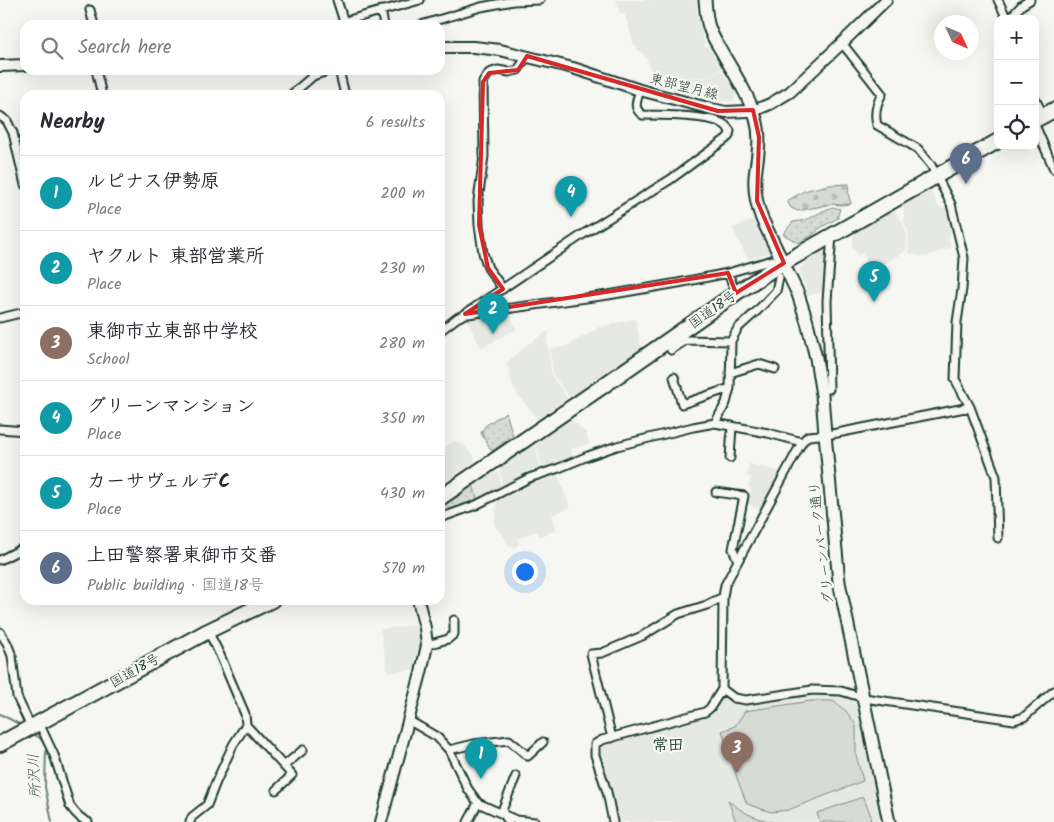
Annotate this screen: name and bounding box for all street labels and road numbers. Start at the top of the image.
street label: 東部望月線 [647,68,721,106]
street label: 国道18号 [684,285,742,335]
street label: グリーンパーク通り [803,480,841,606]
street label: 国道18号 [106,648,164,694]

